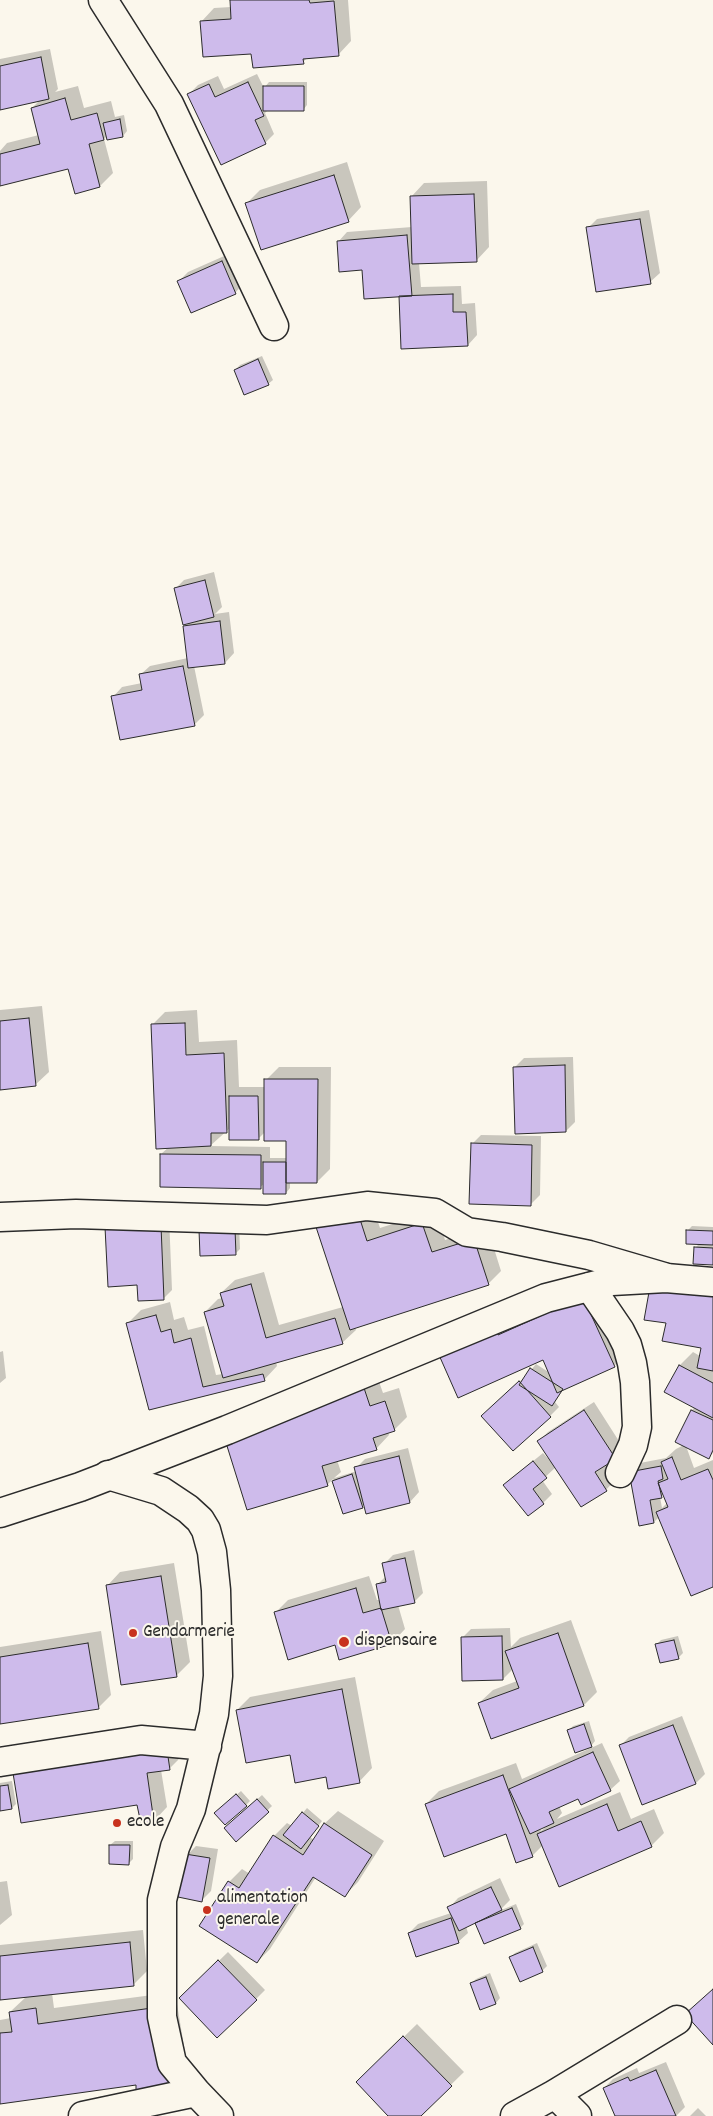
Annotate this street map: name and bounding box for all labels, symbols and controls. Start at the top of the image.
place label: Gendarmerie [143,1622,235,1644]
marker: Gendarmerie [127,1627,139,1639]
place label: dispensaire [355,1631,437,1653]
marker: dispensaire [337,1635,351,1649]
place label: ecole [127,1812,164,1834]
marker: ecole [111,1817,123,1829]
place label: alimentation generale [217,1888,308,1932]
marker: alimentation generale [201,1904,213,1916]

